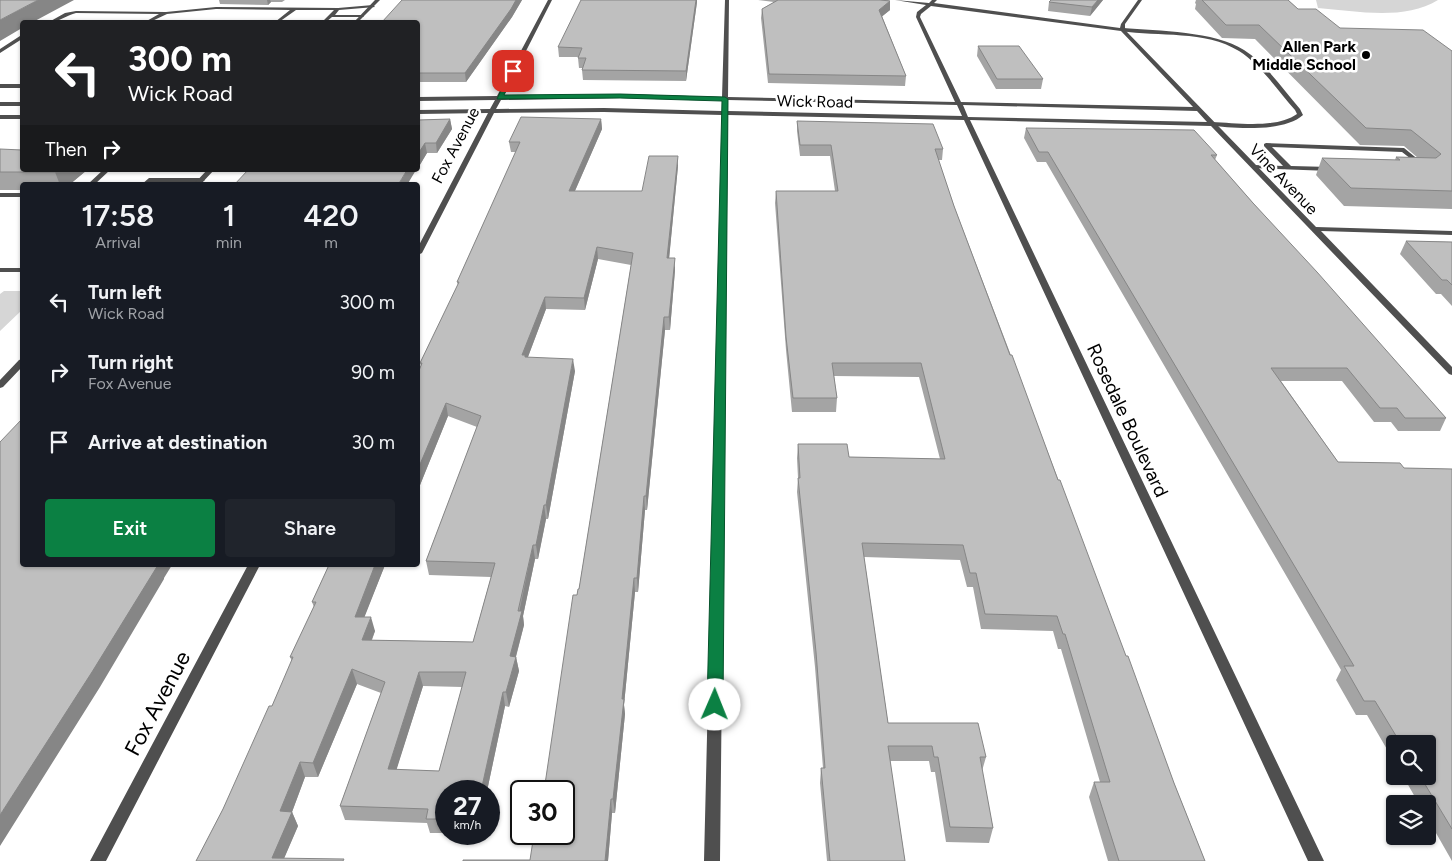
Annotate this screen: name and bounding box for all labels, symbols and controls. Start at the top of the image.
place label: Allen Park Middle School [1252,37,1356,74]
text: 300 m [128,38,232,80]
icon: left [45,40,110,105]
marker: Allen Park Middle School [1360,49,1372,61]
pin [492,50,534,92]
icon: arrive [499,57,527,85]
text: Wick Road [128,80,233,107]
street label: Wick Road [777,91,853,112]
street label: Fox Avenue [427,104,484,187]
icon: right [97,135,125,163]
text: Then [45,138,87,161]
street label: Vine Avenue [1245,140,1322,219]
text: 17:58 [81,197,155,234]
text: 1 [223,197,235,234]
text: 420 [303,197,359,234]
text: Arrival [95,233,140,252]
text: min [216,233,242,252]
text: m [324,233,338,252]
text: Turn left [88,281,162,304]
icon: left [45,288,73,316]
text: 300 m [339,291,395,314]
text: Wick Road [88,304,164,323]
street label: Rosedale Boulevard [1082,340,1173,501]
text: Turn right [88,351,174,374]
icon: right [45,358,73,386]
text: 90 m [351,361,395,384]
text: Fox Avenue [88,374,171,393]
icon: arrive [45,428,73,456]
text: Arrive at destination [88,431,267,454]
text: 30 m [352,431,395,454]
button: Exit [45,499,215,557]
button: Share [225,499,395,557]
street label: Fox Avenue [119,646,196,760]
position arrow [688,678,740,730]
map controls [1386,735,1436,845]
button: search [1386,735,1436,785]
speed limit sign: 30 [510,780,575,845]
text: 27 [453,791,482,821]
button: layers [1386,795,1436,845]
text: km/h [454,818,481,832]

